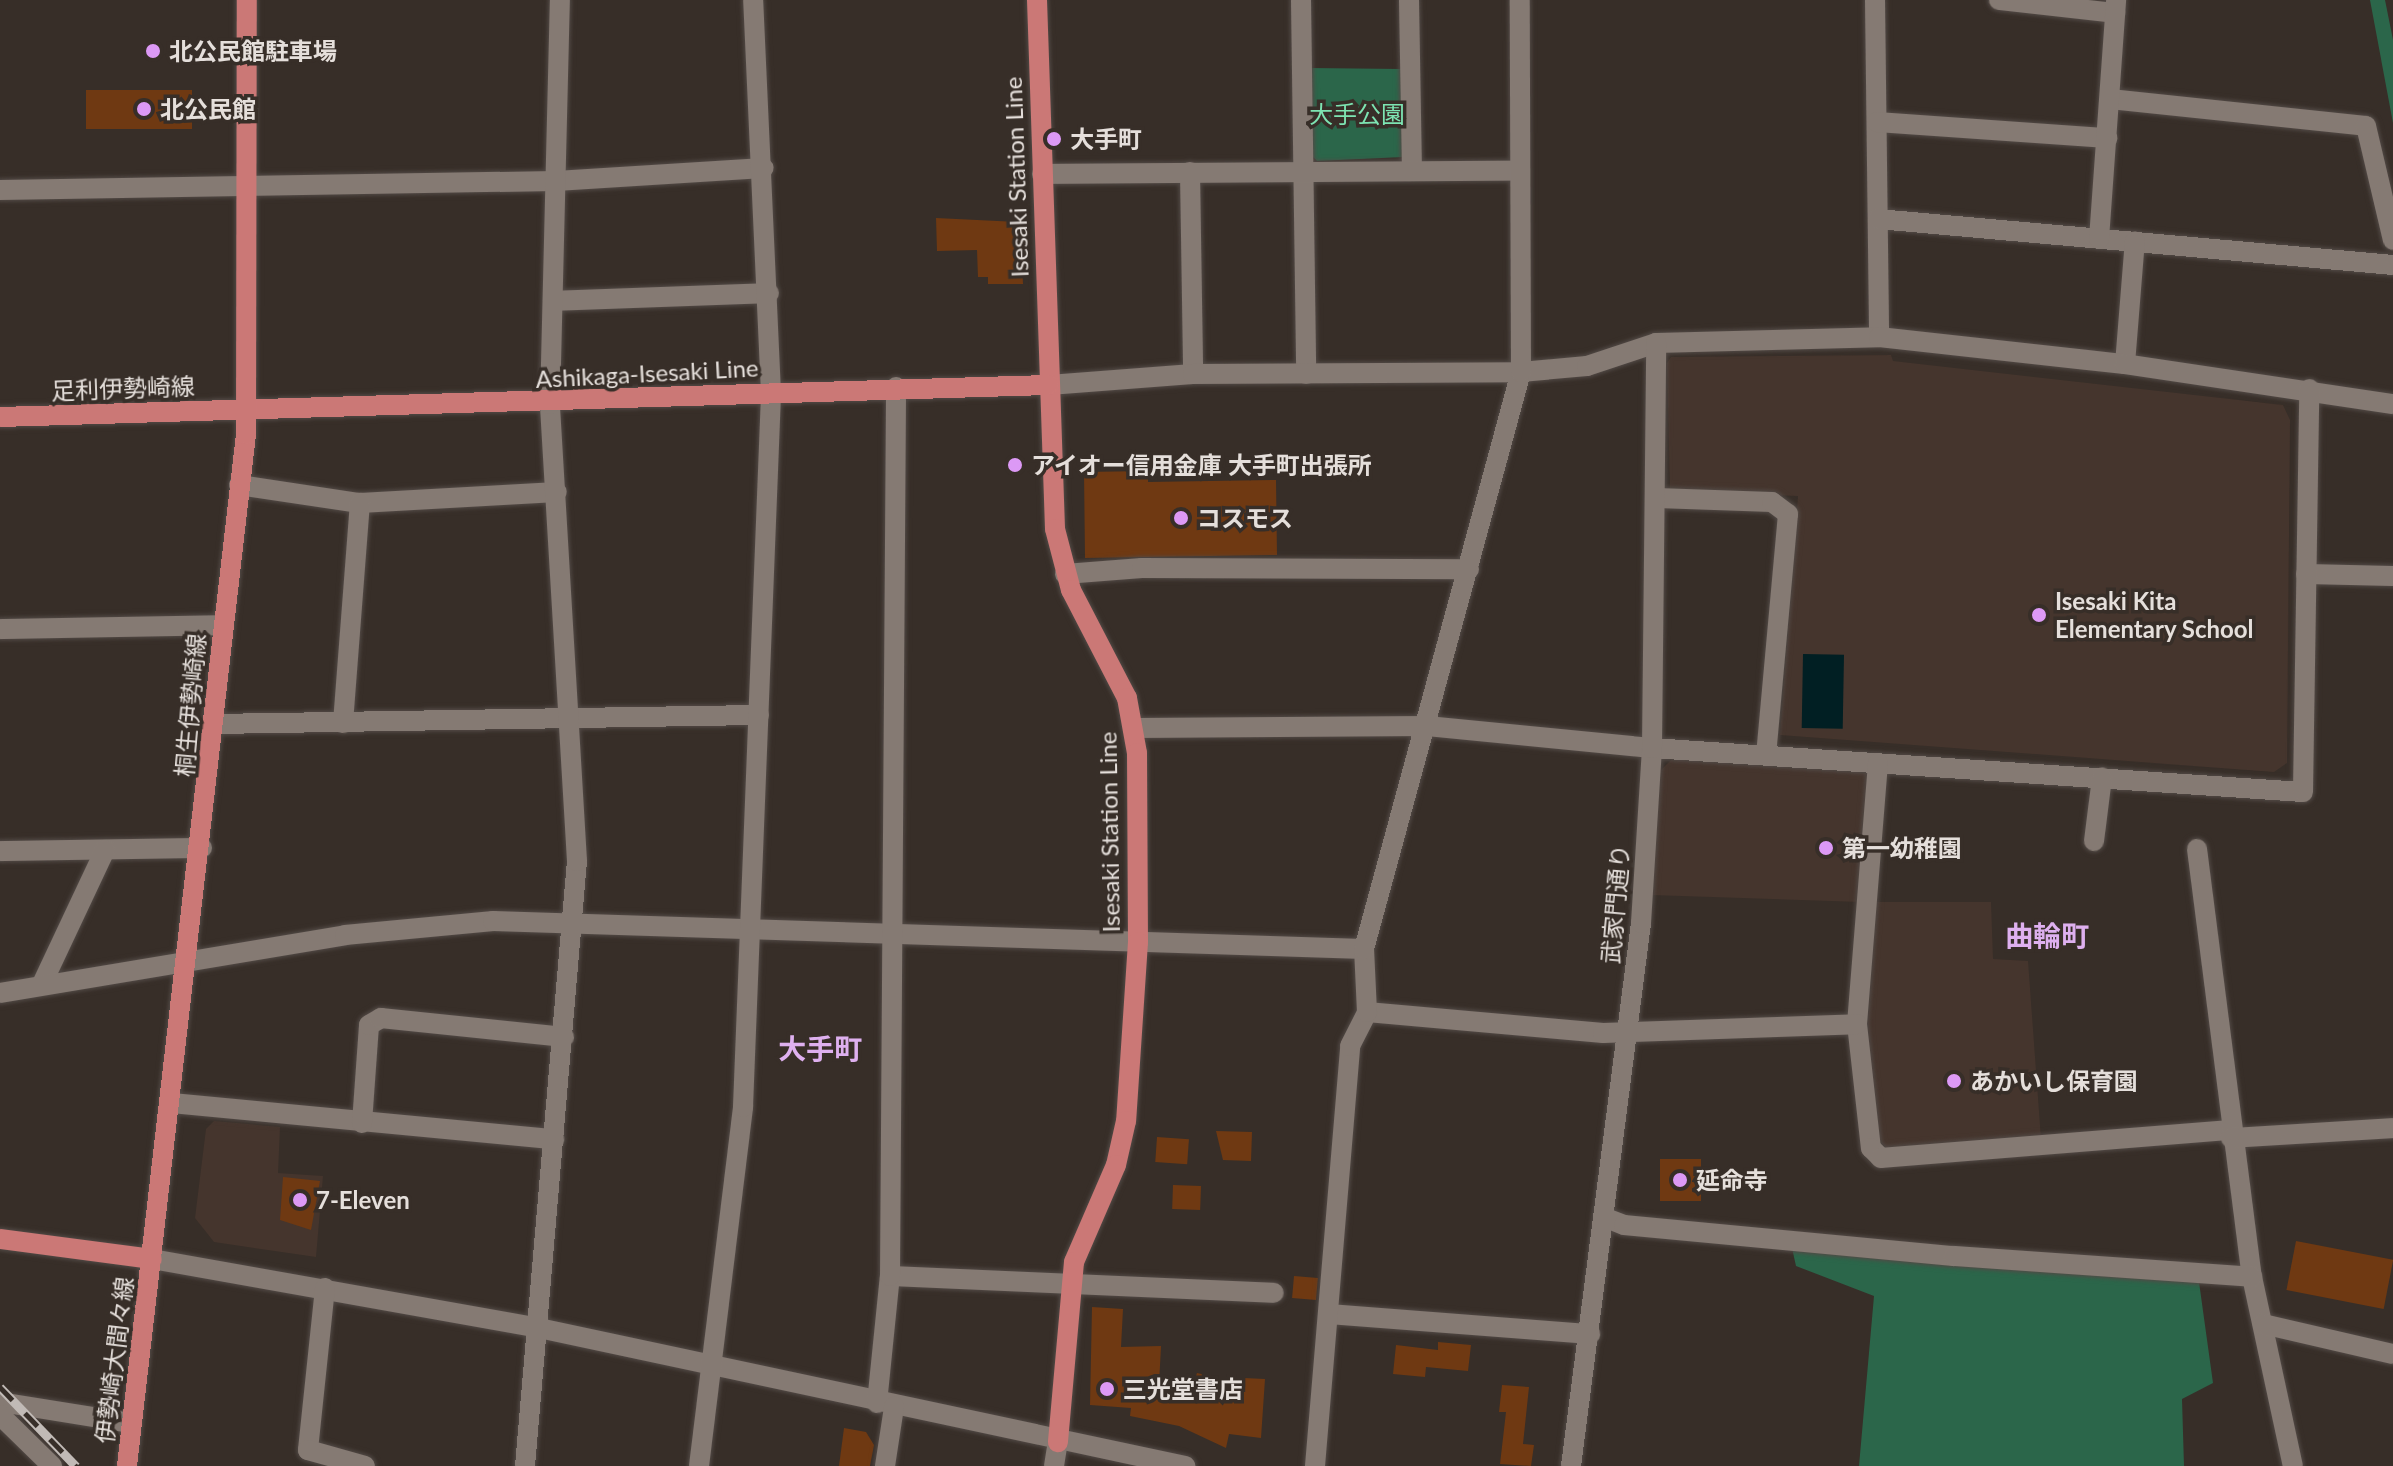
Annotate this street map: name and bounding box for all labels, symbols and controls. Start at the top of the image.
place label: 北公民館駐車場 [169,37,337,65]
marker: 北公民館駐車場 [144,42,162,60]
street label: Isesaki Station Line [998,76,1034,278]
place label: 北公民館 [160,95,256,123]
marker: 北公民館 [135,100,153,118]
park label: 大手公園 [1309,100,1405,128]
place label: 大手町 [1070,125,1142,153]
marker: 大手町 [1045,130,1063,148]
street label: Ashikaga-Isesaki Line [535,353,759,393]
street label: 足利伊勢崎線 [51,371,195,405]
place label: アイオー信用金庫 大手町出張所 [1031,451,1373,479]
marker: アイオー信用金庫 大手町出張所 [1006,456,1024,474]
place label: コスモス [1197,504,1293,532]
marker: コスモス [1172,509,1190,527]
place label: Isesaki Kita Elementary School [2055,587,2254,643]
marker: Isesaki Kita Elementary School [2030,606,2048,624]
street label: 桐生伊勢崎線 [169,632,211,778]
street label: Isesaki Station Line [1093,731,1125,933]
place label: 第一幼稚園 [1842,834,1962,862]
marker: 第一幼稚園 [1817,839,1835,857]
street label: 武家門通り [1595,843,1635,965]
district label: 曲輪町 [2005,918,2089,952]
district label: 大手町 [778,1031,862,1065]
place label: あかいし保育園 [1970,1067,2138,1095]
marker: あかいし保育園 [1945,1072,1963,1090]
place label: 延命寺 [1696,1166,1768,1194]
marker: 延命寺 [1671,1171,1689,1189]
place label: 7-Eleven [316,1186,410,1214]
marker: 7-Eleven [291,1191,309,1209]
street label: 伊勢崎大間々線 [89,1275,139,1445]
place label: 三光堂書店 [1123,1375,1243,1403]
marker: 三光堂書店 [1098,1380,1116,1398]

